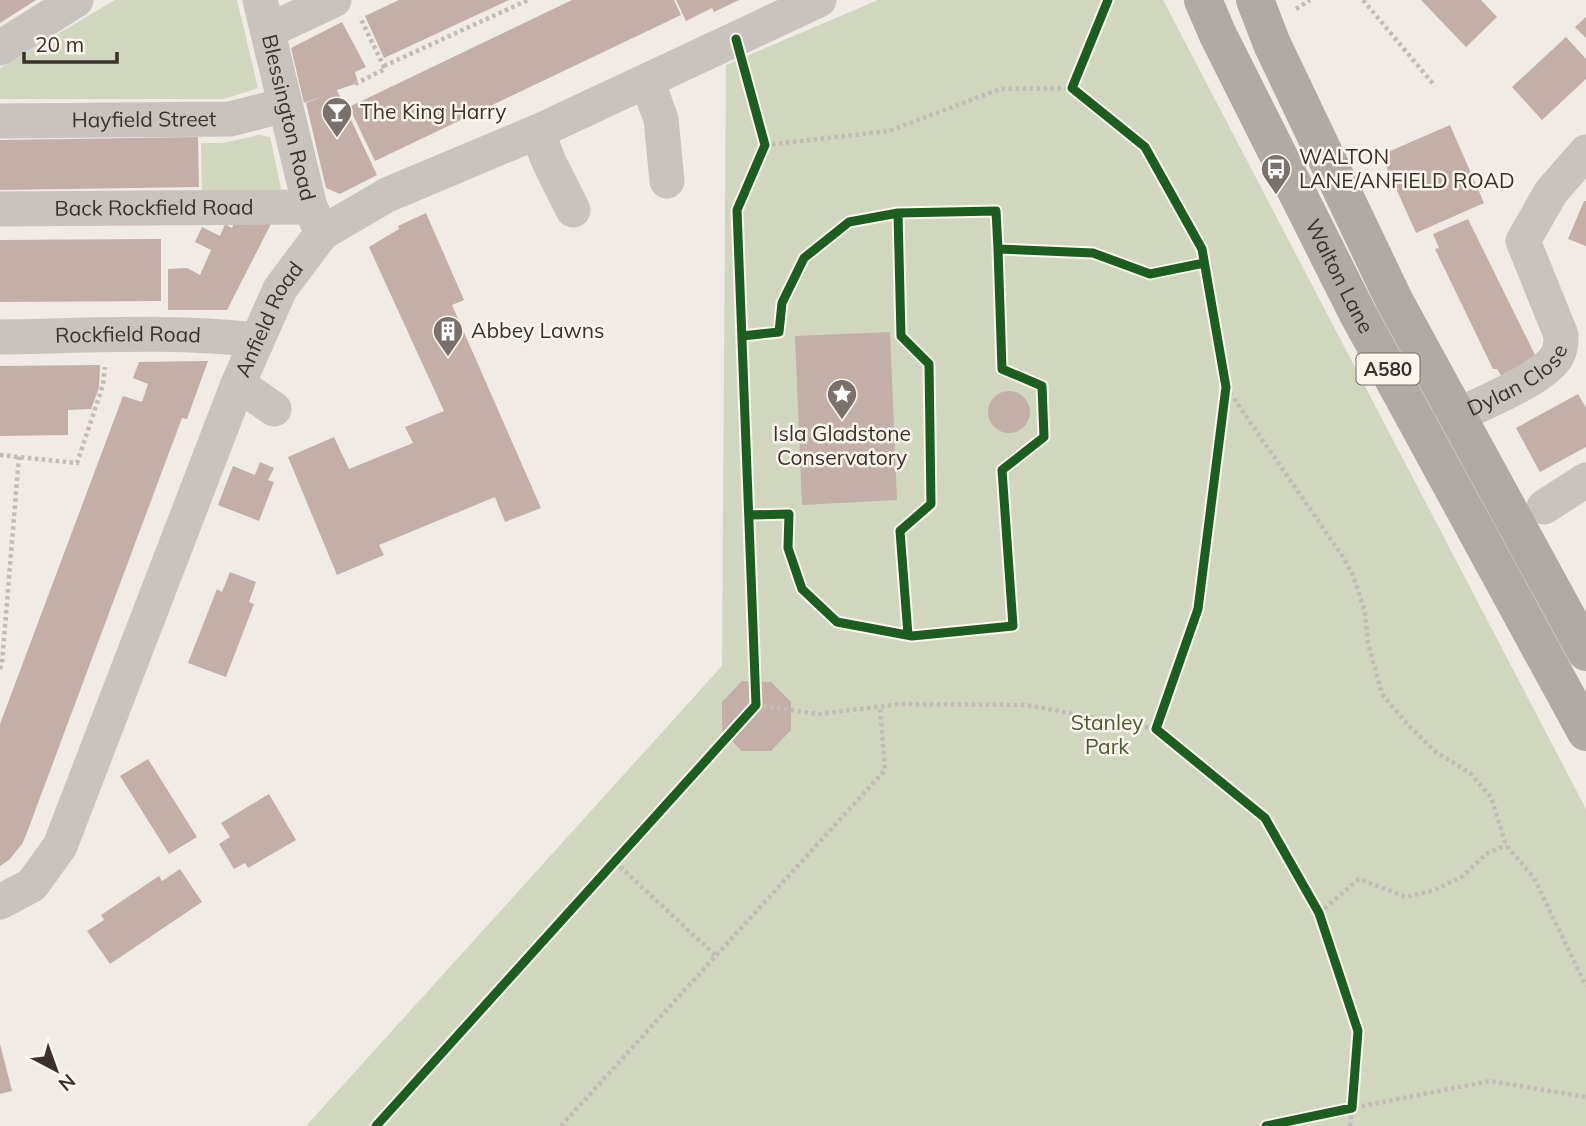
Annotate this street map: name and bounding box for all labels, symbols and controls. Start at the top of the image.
scale bar [24,21,117,65]
text: 20 m [35,31,84,57]
street label: Blessington Road [257,32,322,203]
bar icon: The King Harry [320,95,354,139]
place label: The King Harry [360,98,506,124]
street label: Hayfield Street [72,105,216,132]
place label: WALTON LANE/ANFIELD ROAD [1299,143,1515,193]
bus stop icon: WALTON LANE/ANFIELD ROAD [1259,152,1293,196]
street label: Back Rockfield Road [54,193,254,221]
street label: Walton Lane [1300,214,1380,337]
street label: Anfield Road [229,256,308,381]
building icon: Abbey Lawns [431,314,465,358]
place label: Abbey Lawns [471,317,604,343]
street label: Rockfield Road [55,320,201,348]
street label: Dylan Close [1463,341,1572,421]
road number: A580 [1356,354,1420,384]
place icon: Isla Gladstone Conservatory [825,377,859,421]
place label: Isla Gladstone Conservatory [773,420,911,470]
park label: Stanley Park [1071,709,1143,759]
north arrow [21,1035,91,1105]
text: N [54,1069,80,1097]

